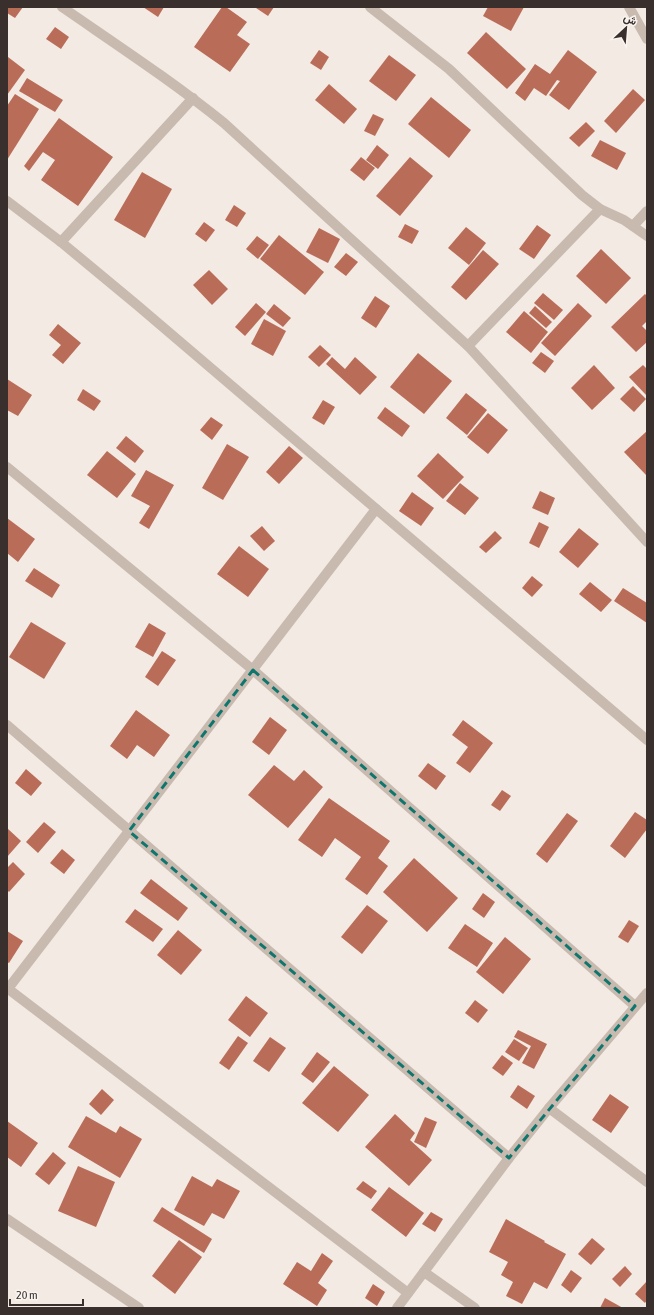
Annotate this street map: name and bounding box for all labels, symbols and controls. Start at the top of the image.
north arrow [606,8,646,48]
text: ش [621,11,639,28]
scale bar [10,1281,83,1307]
text: 20 m [16,1288,38,1302]

